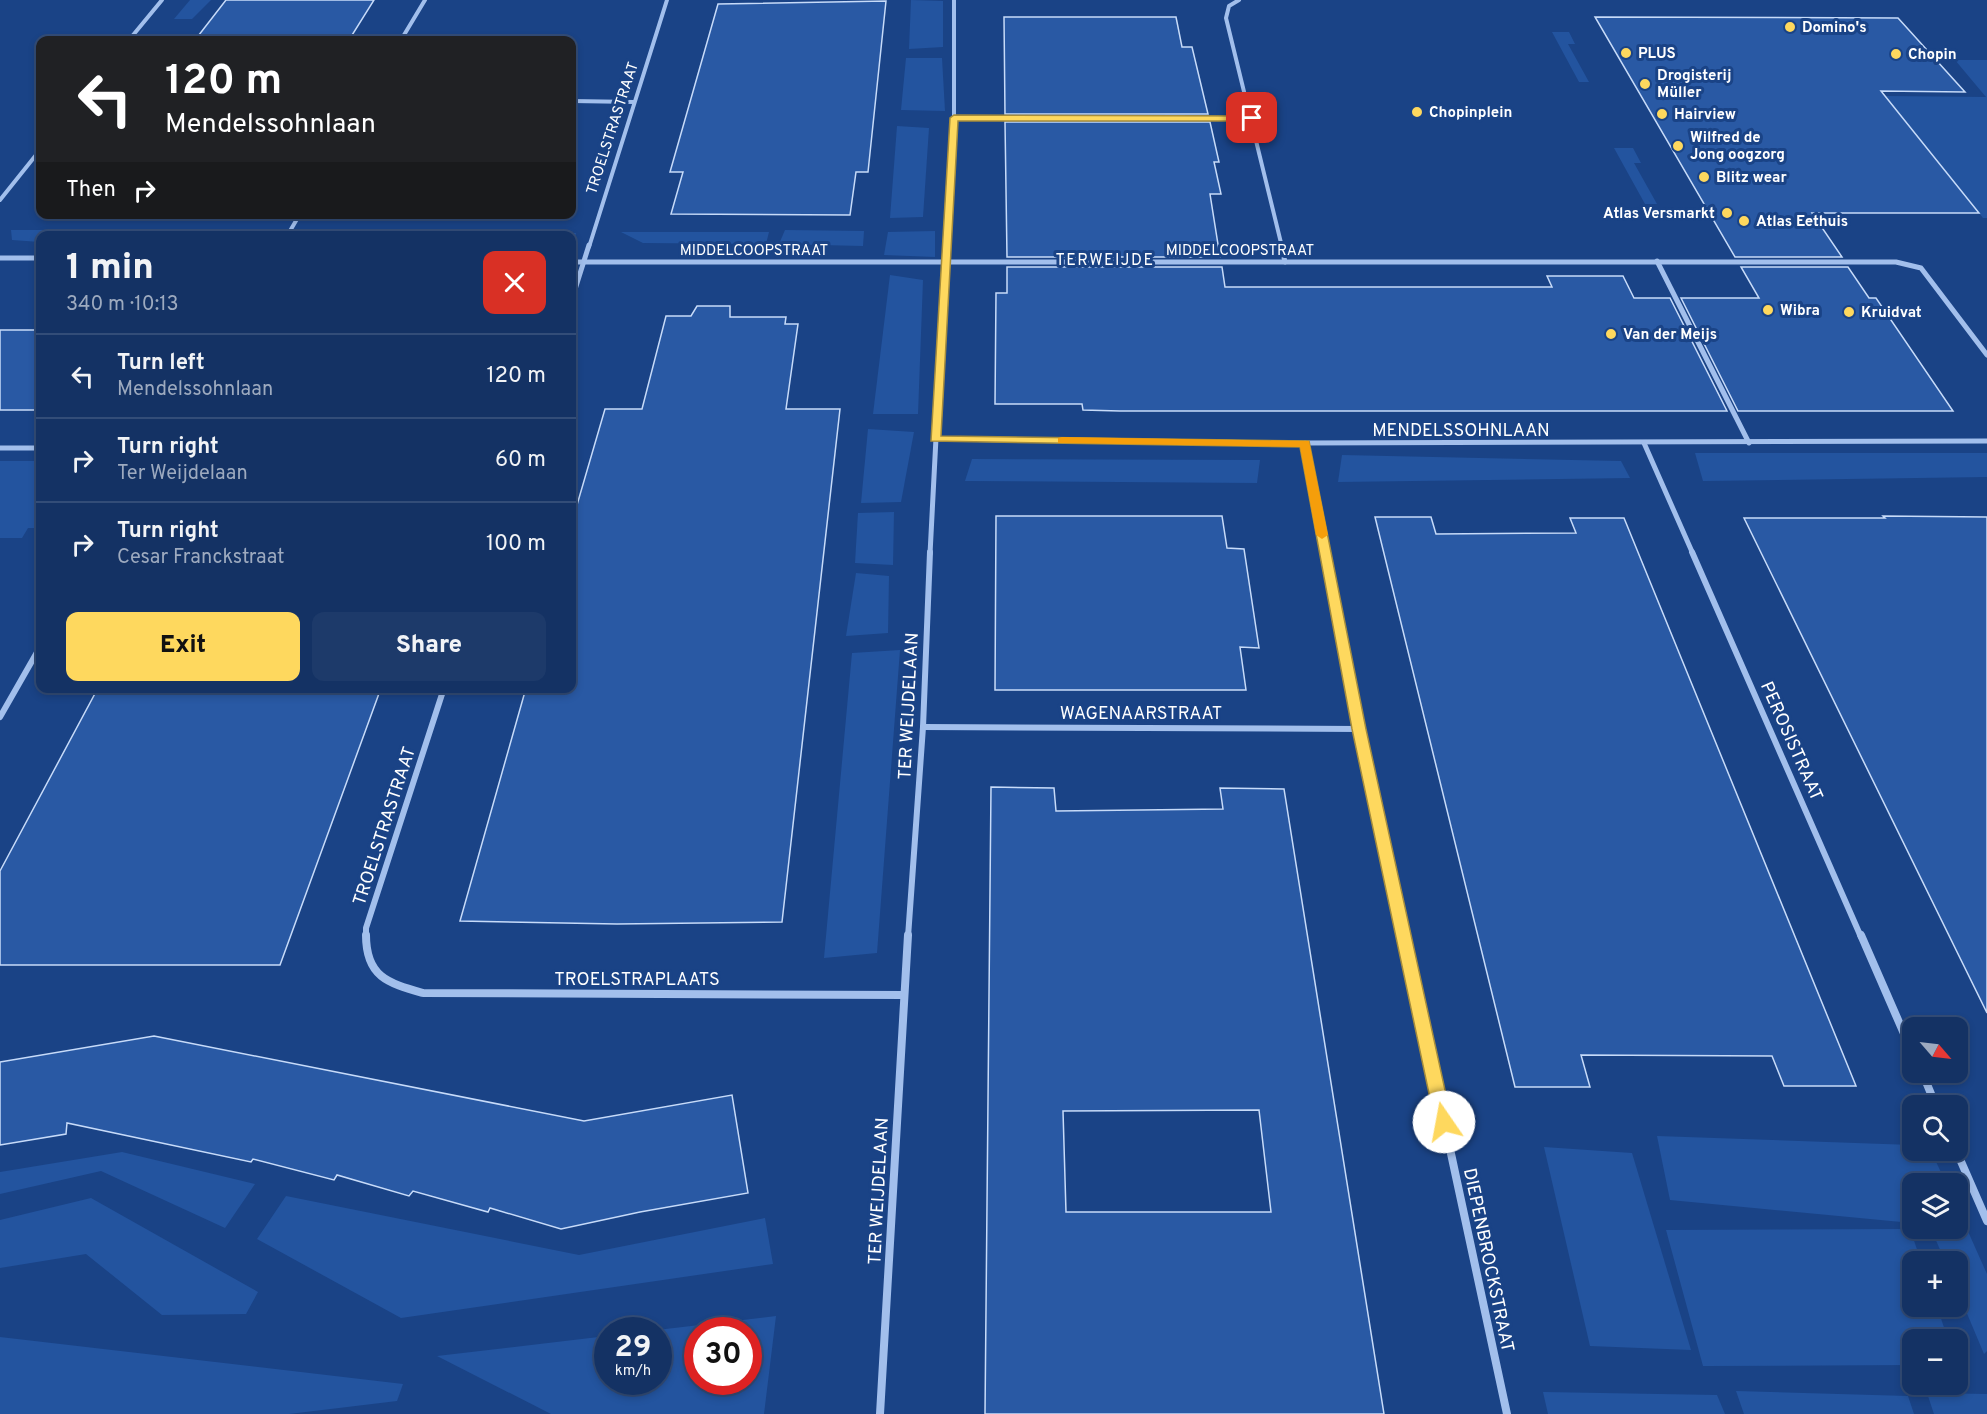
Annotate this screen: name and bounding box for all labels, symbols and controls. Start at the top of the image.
place label: Domino's [1802,19,1867,38]
marker: Domino's [1783,20,1797,34]
place label: PLUS [1638,45,1676,64]
marker: PLUS [1619,46,1633,60]
place label: Chopin [1908,46,1957,65]
marker: Chopin [1889,47,1903,61]
text: 120 m [165,56,282,109]
icon: left [66,60,144,138]
street label: TROELSTRASTRAAT [583,60,644,197]
place label: Drogisterij Müller [1657,67,1732,103]
marker: Drogisterij Müller [1638,77,1652,91]
pin [1226,92,1277,143]
icon: arrive [1235,101,1268,134]
place label: Chopinplein [1429,104,1512,123]
marker: Chopinplein [1410,105,1424,119]
place label: Hairview [1674,106,1736,125]
marker: Hairview [1655,107,1669,121]
text: Mendelssohnlaan [165,108,376,142]
place label: Wilfred de Jong oogzorg [1690,129,1785,165]
marker: Wilfred de Jong oogzorg [1671,139,1685,153]
place label: Blitz wear [1716,169,1787,188]
marker: Blitz wear [1697,170,1711,184]
icon: right [128,174,161,207]
text: Then [66,177,116,204]
place label: Atlas Versmarkt [1603,205,1715,224]
marker: Atlas Versmarkt [1720,206,1734,220]
place label: Atlas Eethuis [1756,213,1848,232]
marker: Atlas Eethuis [1737,214,1751,228]
street label: MIDDELCOOPSTRAAT [680,242,828,261]
street label: MIDDELCOOPSTRAAT [1166,242,1314,261]
text: 1 min [66,246,154,292]
button: close [483,251,546,314]
district label: TERWEIJDE [1055,251,1155,271]
text: 340 m · 10:13 [66,292,179,318]
place label: Wibra [1780,302,1820,321]
marker: Wibra [1761,303,1775,317]
place label: Kruidvat [1861,304,1922,323]
marker: Kruidvat [1842,305,1856,319]
place label: Van der Meijs [1623,326,1717,345]
marker: Van der Meijs [1604,327,1618,341]
text: Turn left [117,350,205,377]
icon: left [66,360,99,393]
text: 120 m [486,363,546,390]
text: Mendelssohnlaan [117,377,273,403]
street label: MENDELSSOHNLAAN [1372,420,1550,443]
text: Turn right [117,434,219,461]
icon: right [66,444,99,477]
text: 60 m [495,447,546,474]
text: Ter Weijdelaan [117,461,248,487]
text: Turn right [117,518,219,545]
icon: right [66,528,99,561]
text: 100 m [486,531,546,558]
text: Cesar Franckstraat [117,545,284,571]
button: Exit [66,612,300,681]
button: Share [312,612,546,681]
street label: TER WEIJDELAAN [894,632,925,780]
street label: PEROSISTRAAT [1754,678,1827,805]
street label: WAGENAARSTRAAT [1060,703,1222,726]
street label: TROELSTRASTRAAT [349,744,422,909]
street label: TROELSTRAPLAATS [554,969,720,992]
north arrow [1902,1017,1968,1083]
map controls [1902,1017,1968,1395]
position arrow [1412,1090,1476,1154]
button: search [1902,1095,1968,1161]
street label: TER WEIJDELAAN [864,1117,895,1265]
street label: DIEPENBROCKSTRAAT [1457,1166,1518,1354]
button: layers [1902,1173,1968,1239]
button: + [1902,1251,1968,1317]
speed limit sign: 30 [684,1317,762,1395]
button: − [1902,1329,1968,1395]
text: 29 [615,1330,651,1367]
text: km/h [615,1362,651,1381]

